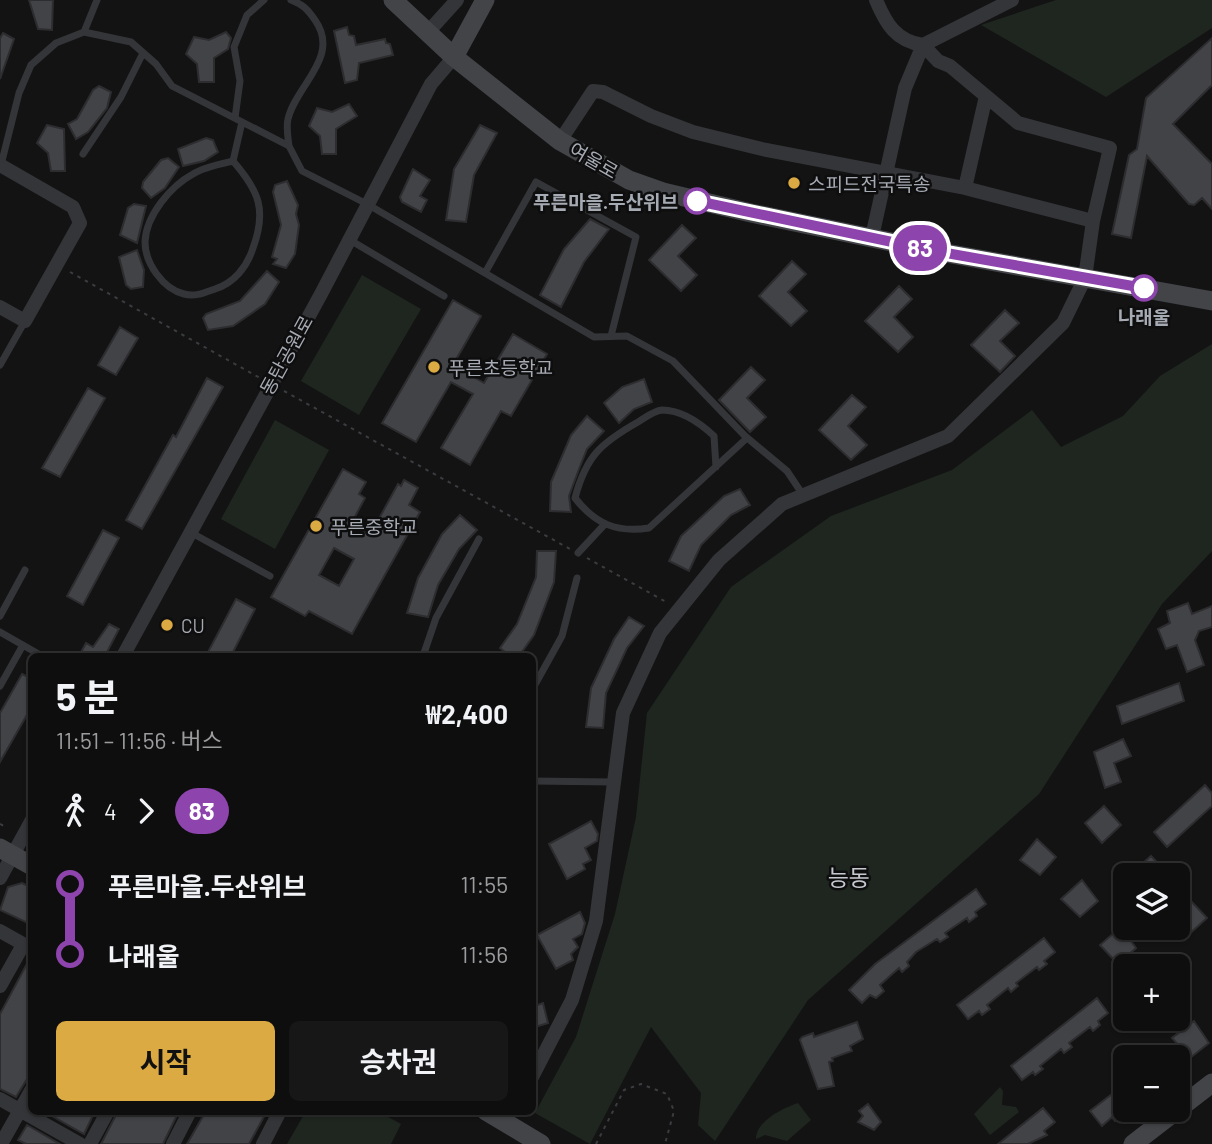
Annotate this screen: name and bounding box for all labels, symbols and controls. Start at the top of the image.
street label: 여울로 [566,137,622,183]
place label: 스피드전국특송 [808,172,930,195]
marker: 스피드전국특송 [786,175,802,191]
marker: 푸른마을.두산위브 [684,188,710,214]
place label: 푸른마을.두산위브 [533,190,678,213]
line badge: 83 [888,225,951,271]
text: 83 [907,233,933,262]
marker: 나래울 [1131,275,1157,301]
place label: 나래울 [1118,305,1170,328]
street label: 동탄공원로 [255,311,317,399]
place label: 푸른초등학교 [448,356,553,379]
marker: 푸른초등학교 [426,359,442,375]
place label: 푸른중학교 [330,515,417,538]
marker: 푸른중학교 [308,518,324,534]
place label: CU [181,614,205,637]
marker: CU [159,617,175,633]
text: 5 분 [56,673,119,719]
text: ₩2,400 [426,698,508,729]
text: 11:51 – 11:56 · 버스 [56,726,223,754]
icon: walk [56,792,94,830]
icon: forward [127,792,165,830]
text: 83 [189,796,215,825]
text: 4 [104,797,117,825]
district label: 능동 [828,863,870,891]
map controls [1113,863,1190,1122]
button: layers [1113,863,1190,940]
text: 푸른마을.두산위브 [108,870,306,901]
text: 11:55 [460,870,508,898]
text: 나래울 [108,940,180,971]
text: 11:56 [460,940,508,968]
button: + [1113,954,1190,1031]
button: 시작 [56,1021,275,1101]
button: 승차권 [289,1021,508,1101]
button: − [1113,1045,1190,1122]

